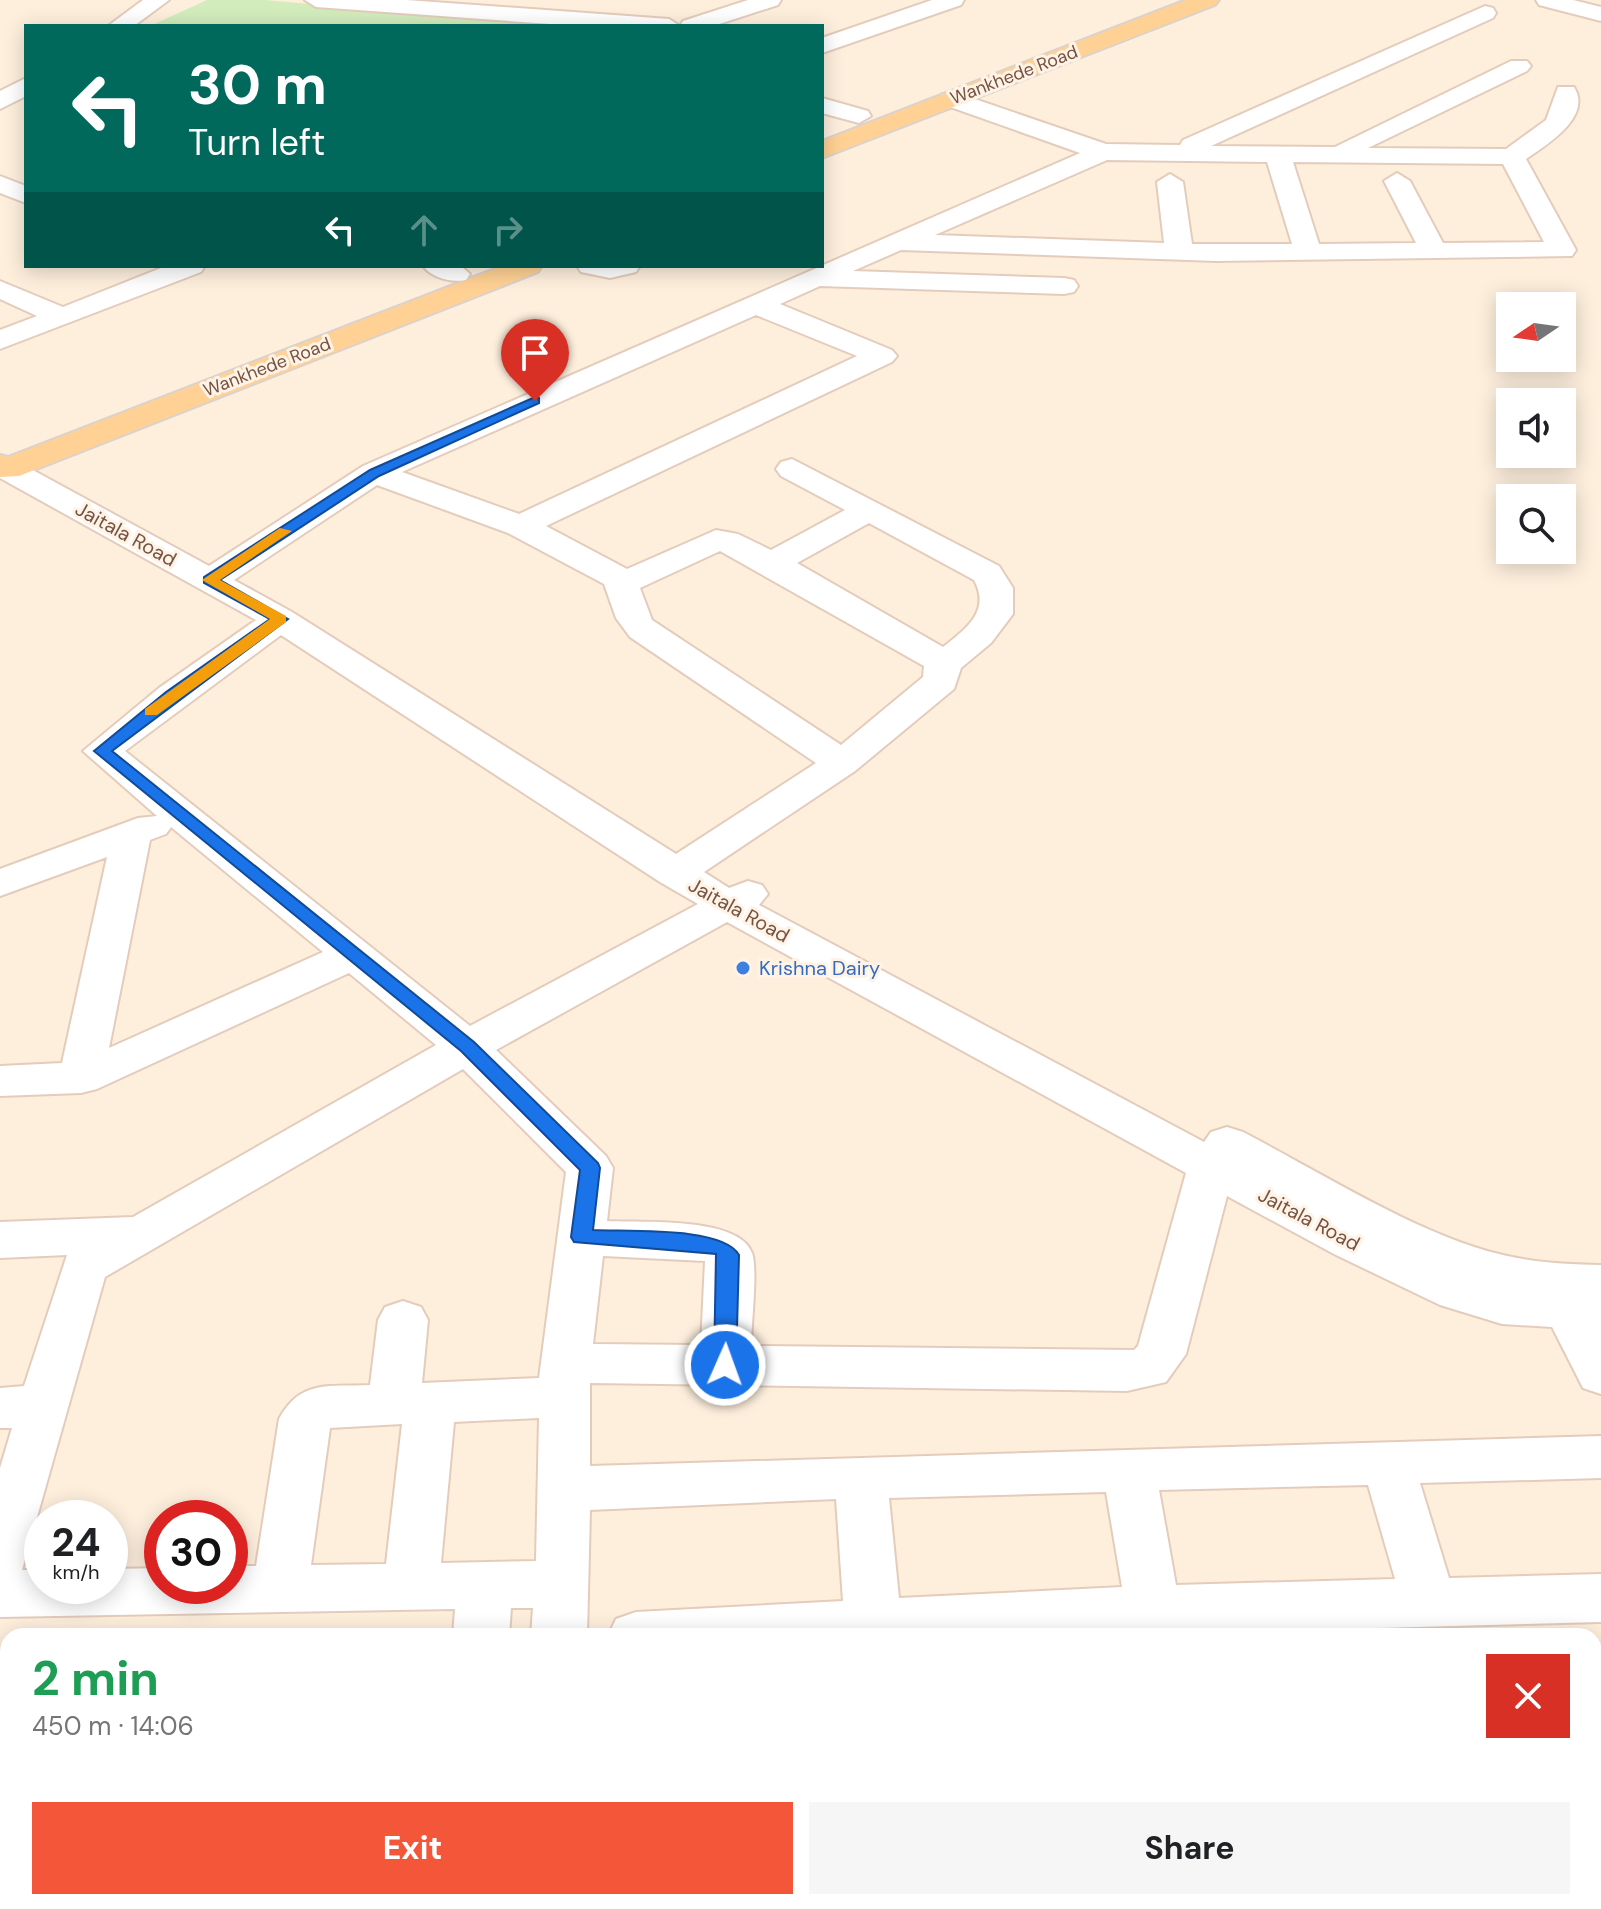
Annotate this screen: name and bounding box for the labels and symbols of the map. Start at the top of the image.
street label: Wankhede Road [947,40,1081,110]
north arrow [1496,292,1576,372]
pin [501,319,569,401]
street label: Wankhede Road [200,332,334,402]
street label: Jaitala Road [71,496,181,572]
street label: Jaitala Road [684,872,794,948]
place label: Krishna Dairy [759,955,880,981]
marker: Krishna Dairy [734,959,752,977]
street label: Jaitala Road [1254,1181,1364,1257]
position arrow [683,1323,767,1407]
speed limit sign: 30 [144,1500,248,1604]

